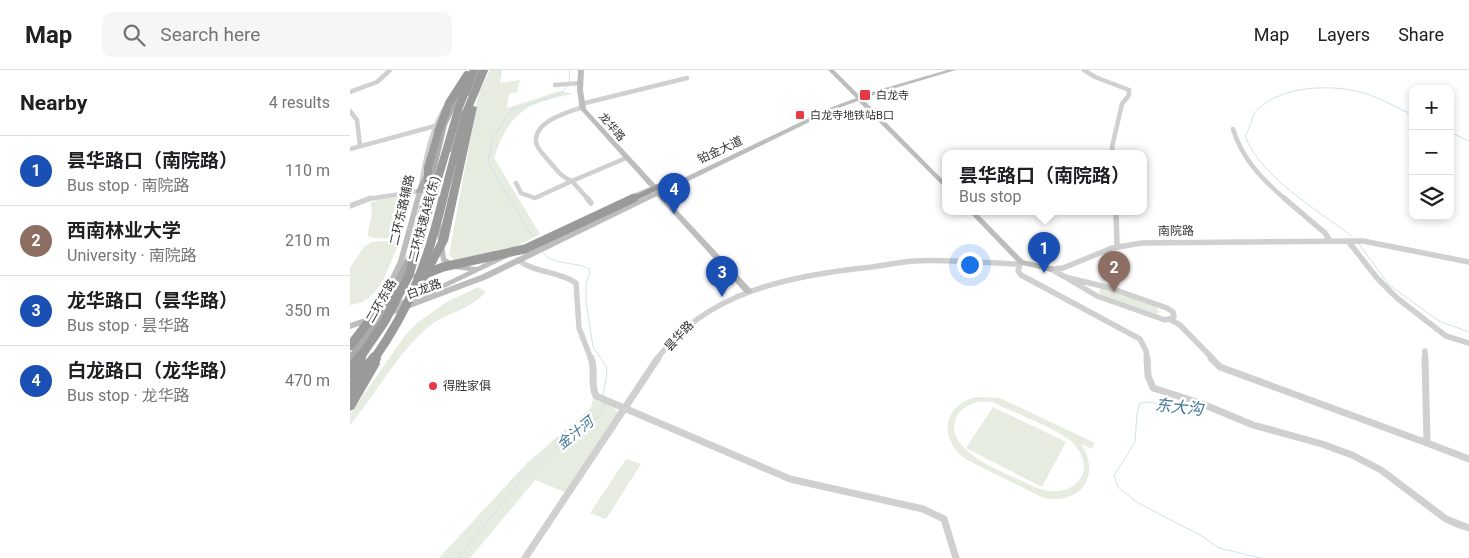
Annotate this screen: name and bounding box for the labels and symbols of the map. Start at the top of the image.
marker: 白龙寺 [858,88,872,102]
place label: 白龙寺 [876,89,909,102]
marker: 白龙寺地铁站B口 [794,109,806,121]
place label: 白龙寺地铁站B口 [810,109,894,122]
street label: 龙华路 [596,110,628,144]
street label: 铂金大道 [695,134,745,166]
street label: 二环东路辅路 [387,173,417,247]
pin: 4 [658,173,690,214]
street label: 二环快速A线(东) [406,175,442,263]
street label: 南院路 [1158,224,1194,238]
pin: 1 [1028,232,1060,273]
pin: 2 [1098,251,1130,292]
your location [957,252,983,278]
pin: 3 [706,256,738,297]
street label: 白龙路 [405,276,443,302]
street label: 二环东路 [363,277,399,325]
street label: 昙华路 [662,318,696,354]
place label: 得胜家俱 [443,379,491,393]
marker: 得胜家俱 [427,380,439,392]
water label: 东大沟 [1154,395,1206,419]
water label: 金汁河 [554,412,599,452]

